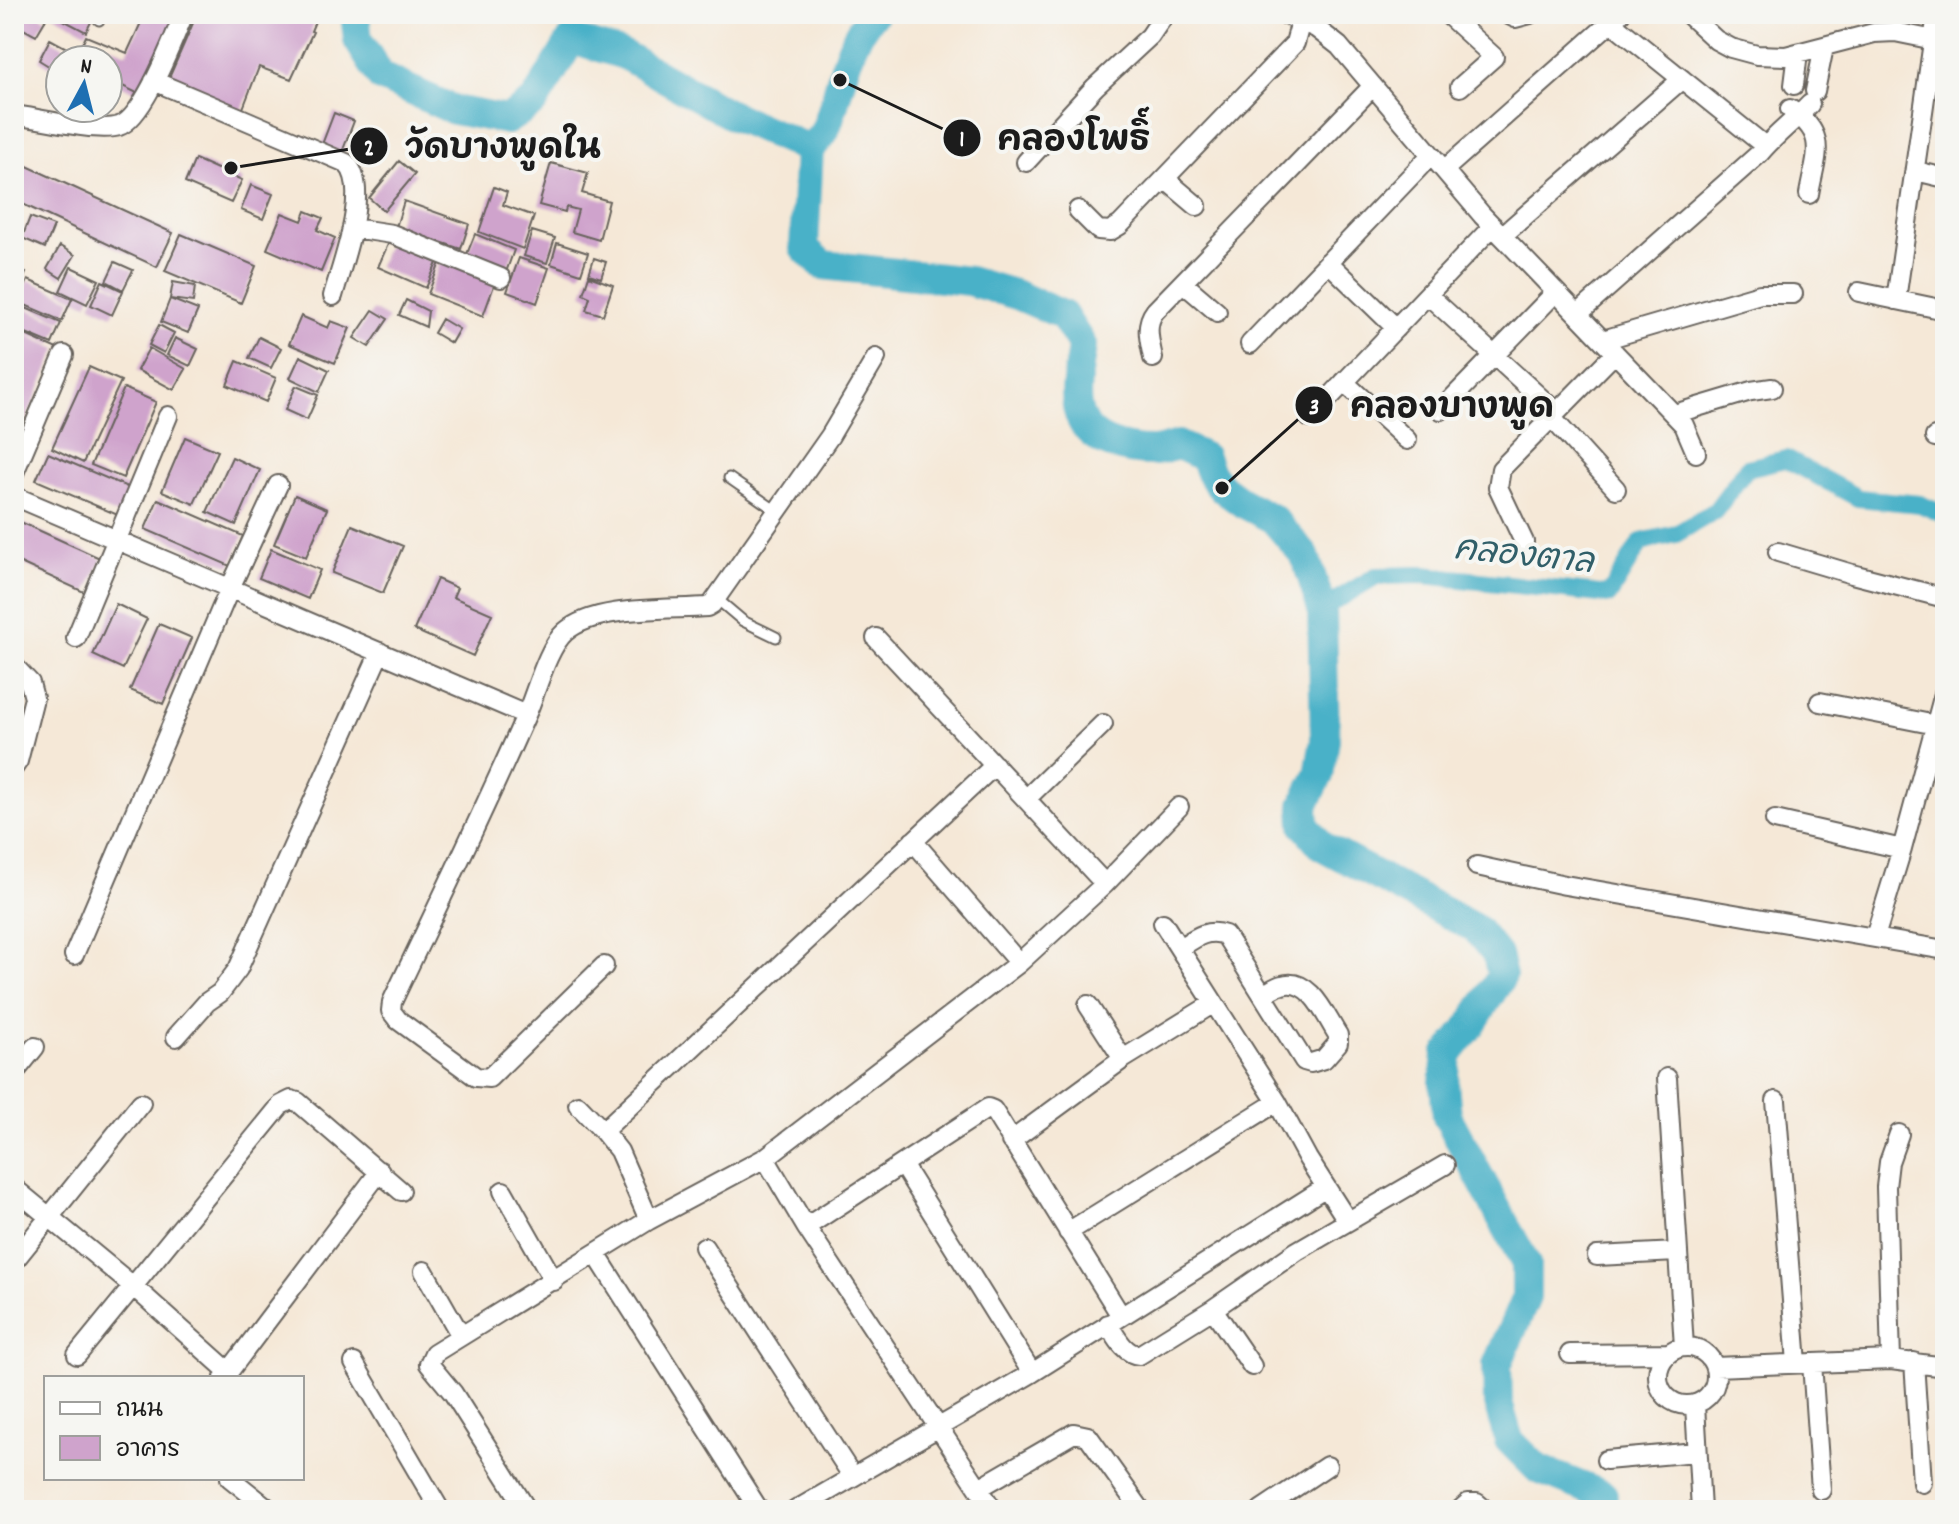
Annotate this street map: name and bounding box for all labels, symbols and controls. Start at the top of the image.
north arrow [44,44,124,124]
text: N [79,52,93,84]
text: คลองโพธิ์ [998,106,1150,168]
callout: คลองโพธิ์ [942,109,1167,167]
callout: วัดบางพูดใน [349,117,617,175]
text: วัดบางพูดใน [405,123,601,176]
text: 1 [959,124,965,158]
text: 2 [364,133,374,167]
callout: คลองบางพูด [1294,376,1570,434]
text: คลองบางพูด [1350,386,1554,435]
text: 3 [1309,392,1319,426]
water label: คลองตาล [1451,527,1597,590]
legend [44,1376,304,1480]
text: ถนน [116,1394,163,1428]
text: อาคาร [116,1434,180,1468]

